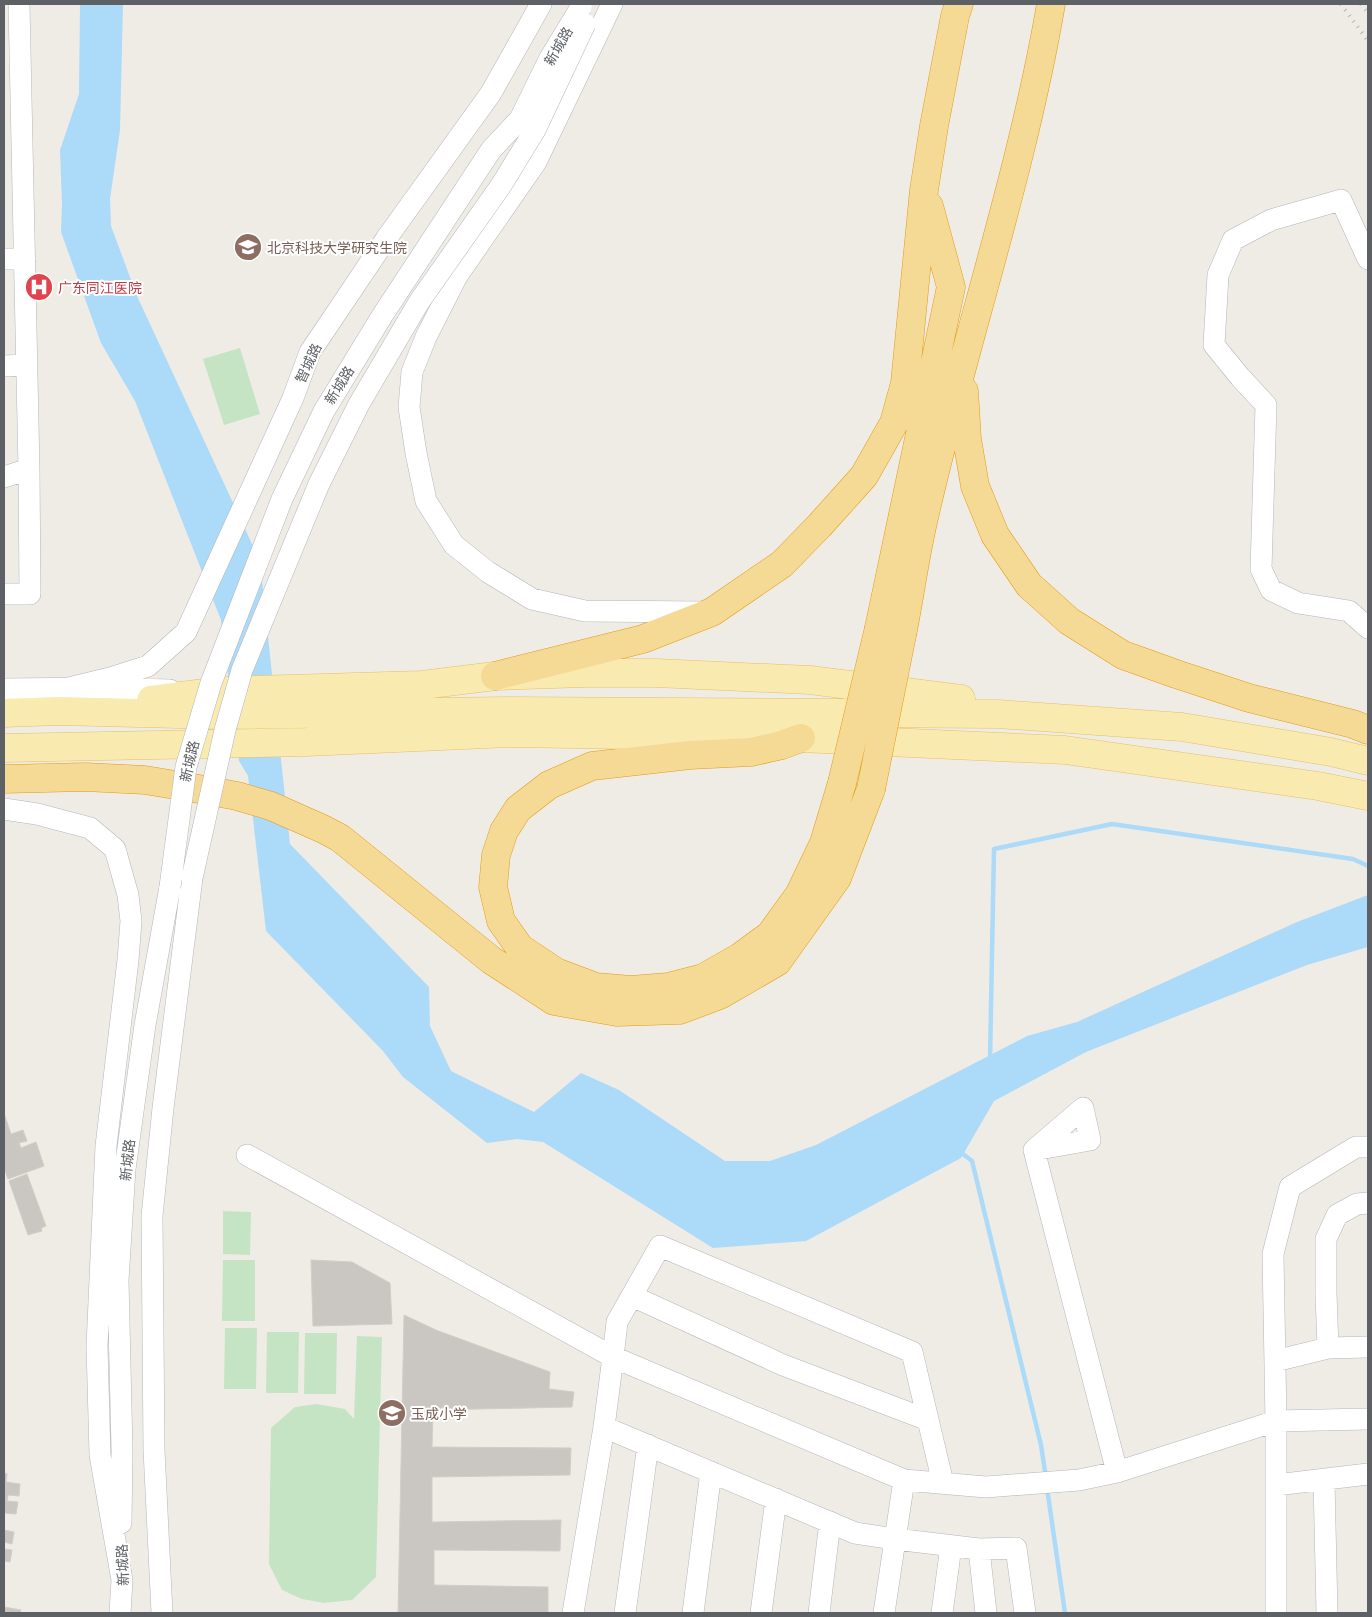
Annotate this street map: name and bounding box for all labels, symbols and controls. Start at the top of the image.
street label: 新城路 [540,24,576,68]
school or university icon: 北京科技大学研究生院 [233,232,263,262]
place label: 北京科技大学研究生院 [267,239,407,256]
hospital icon: 广东同江医院 [24,272,54,302]
place label: 广东同江医院 [58,279,142,296]
street label: 智城路 [291,340,325,386]
street label: 新城路 [321,363,357,407]
street label: 新城路 [176,739,202,783]
street label: 新城路 [116,1138,138,1182]
school or university icon: 玉成小学 [377,1398,407,1428]
place label: 玉成小学 [411,1405,467,1422]
street label: 新城路 [113,1544,131,1586]

